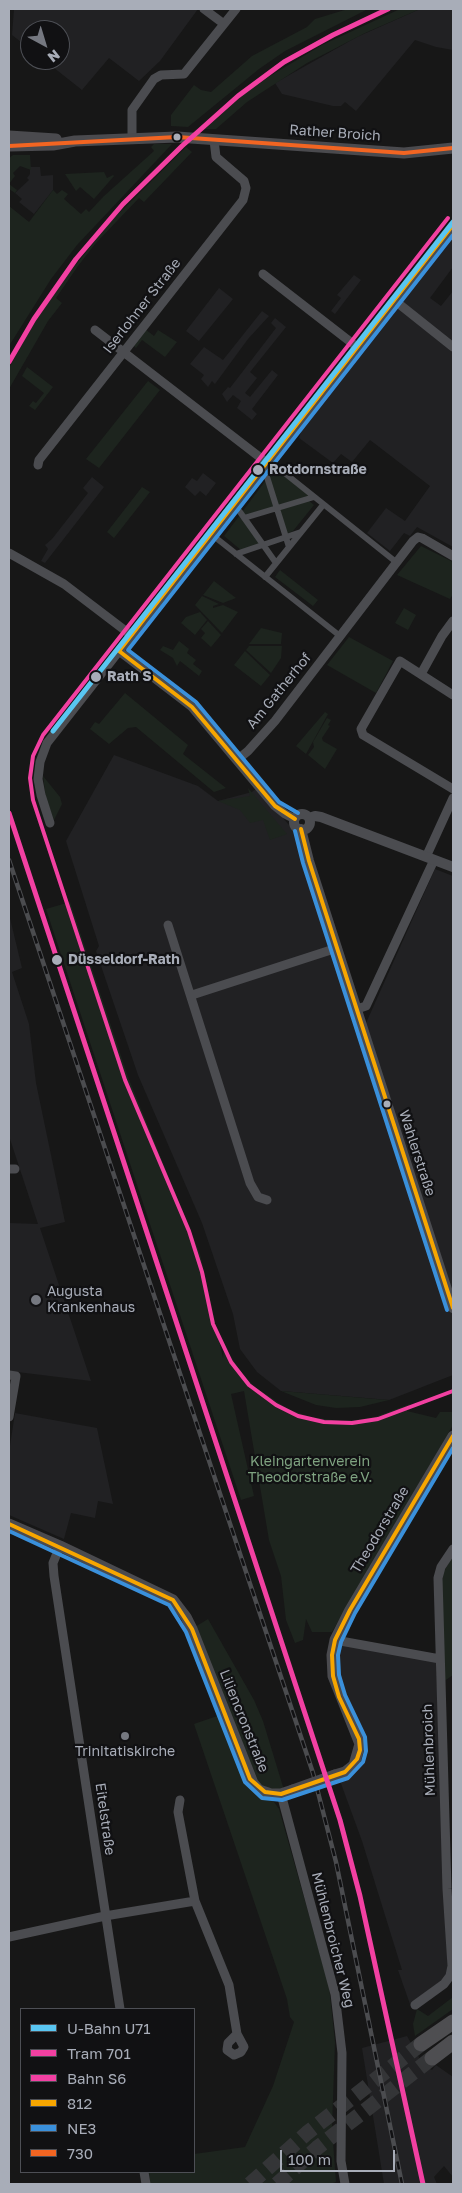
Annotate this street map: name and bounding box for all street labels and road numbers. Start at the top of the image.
street label: Rather Broich [289,121,381,145]
street label: Iserlohner Straße [100,255,184,357]
street label: Am Gatherhof [243,650,315,732]
street label: Wahlerstraße [395,1108,439,1198]
street label: Theodorstraße [347,1483,413,1577]
street label: Liliencronstraße [216,1667,272,1775]
street label: Mühlenbroich [419,1703,439,1797]
street label: Eitelstraße [92,1782,118,1856]
street label: Mühlenbroicher Weg [308,1870,358,2010]

